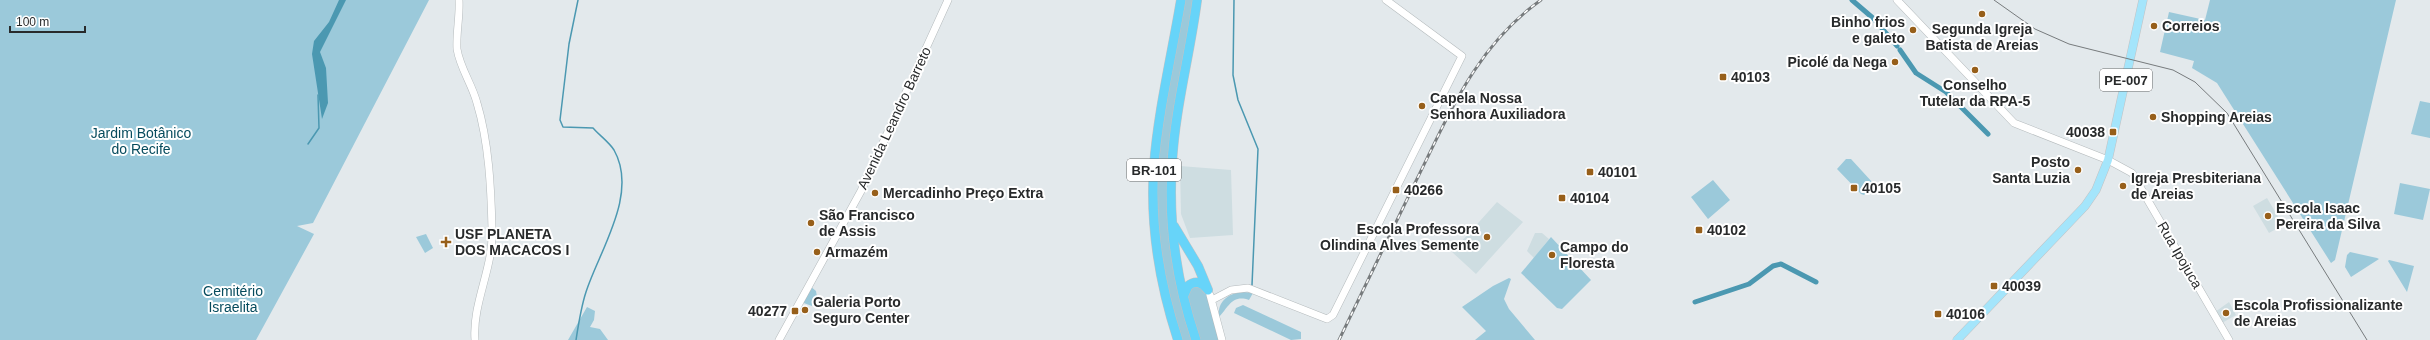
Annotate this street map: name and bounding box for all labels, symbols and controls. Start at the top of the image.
scale bar [10,8,85,34]
marker: Segunda Igreja Batista de Areias [1977,9,1987,19]
place label: Binho frios e galeto [1831,14,1905,46]
text: 100 m [16,15,49,29]
place label: Correios [2162,18,2220,34]
place label: Segunda Igreja Batista de Areias [1925,21,2039,53]
marker: Correios [2149,21,2159,31]
marker: Binho frios e galeto [1908,25,1918,35]
street label: Avenida Leandro Barreto [854,44,934,192]
place label: Picolé da Nega [1787,54,1887,70]
marker: Picolé da Nega [1890,57,1900,67]
marker: Conselho Tutelar da RPA-5 [1970,65,1980,75]
place label: 40103 [1731,69,1770,85]
road number: PE-007 [2100,69,2152,91]
marker: 40103 [1718,72,1728,82]
place label: Conselho Tutelar da RPA-5 [1920,77,2031,109]
place label: Capela Nossa Senhora Auxiliadora [1430,90,1566,122]
marker: Capela Nossa Senhora Auxiliadora [1417,101,1427,111]
place label: Shopping Areias [2161,109,2272,125]
marker: Shopping Areias [2148,112,2158,122]
place label: 40038 [2066,124,2105,140]
park label: Jardim Botânico do Recife [91,125,191,157]
marker: 40038 [2108,127,2118,137]
place label: Posto Santa Luzia [1992,154,2070,186]
road number: BR-101 [1127,159,1181,181]
place label: 40101 [1598,164,1637,180]
marker: Posto Santa Luzia [2073,165,2083,175]
marker: 40101 [1585,167,1595,177]
place label: Igreja Presbiteriana de Areias [2131,170,2261,202]
place label: 40105 [1862,180,1901,196]
marker: Igreja Presbiteriana de Areias [2118,181,2128,191]
place label: 40266 [1404,182,1443,198]
marker: 40105 [1849,183,1859,193]
place label: Mercadinho Preço Extra [883,185,1043,201]
marker: 40266 [1391,185,1401,195]
marker: Mercadinho Preço Extra [870,188,880,198]
place label: 40104 [1570,190,1609,206]
marker: 40104 [1557,193,1567,203]
place label: Escola Isaac Pereira da Silva [2276,200,2381,232]
place label: São Francisco de Assis [819,207,915,239]
marker: Escola Isaac Pereira da Silva [2263,211,2273,221]
marker: São Francisco de Assis [806,218,816,228]
street label: Rua Ipojuca [2154,219,2206,292]
place label: Escola Professora Olindina Alves Semente [1320,221,1479,253]
place label: 40102 [1707,222,1746,238]
marker: 40102 [1694,225,1704,235]
place label: USF PLANETA DOS MACACOS I [455,226,569,258]
marker: Escola Professora Olindina Alves Semente [1482,232,1492,242]
marker: USF PLANETA DOS MACACOS I [440,236,452,248]
place label: Campo do Floresta [1560,239,1628,271]
place label: Armazém [825,244,888,260]
marker: Armazém [812,247,822,257]
marker: Campo do Floresta [1547,250,1557,260]
place label: 40039 [2002,278,2041,294]
marker: 40039 [1989,281,1999,291]
park label: Cemitério Israelita [203,283,263,315]
place label: Galeria Porto Seguro Center [813,294,910,326]
place label: Escola Profissionalizante de Areias [2234,297,2403,329]
place label: 40277 [748,303,787,319]
marker: Galeria Porto Seguro Center [800,305,810,315]
marker: 40277 [790,306,800,316]
place label: 40106 [1946,306,1985,322]
marker: Escola Profissionalizante de Areias [2221,308,2231,318]
marker: 40106 [1933,309,1943,319]

